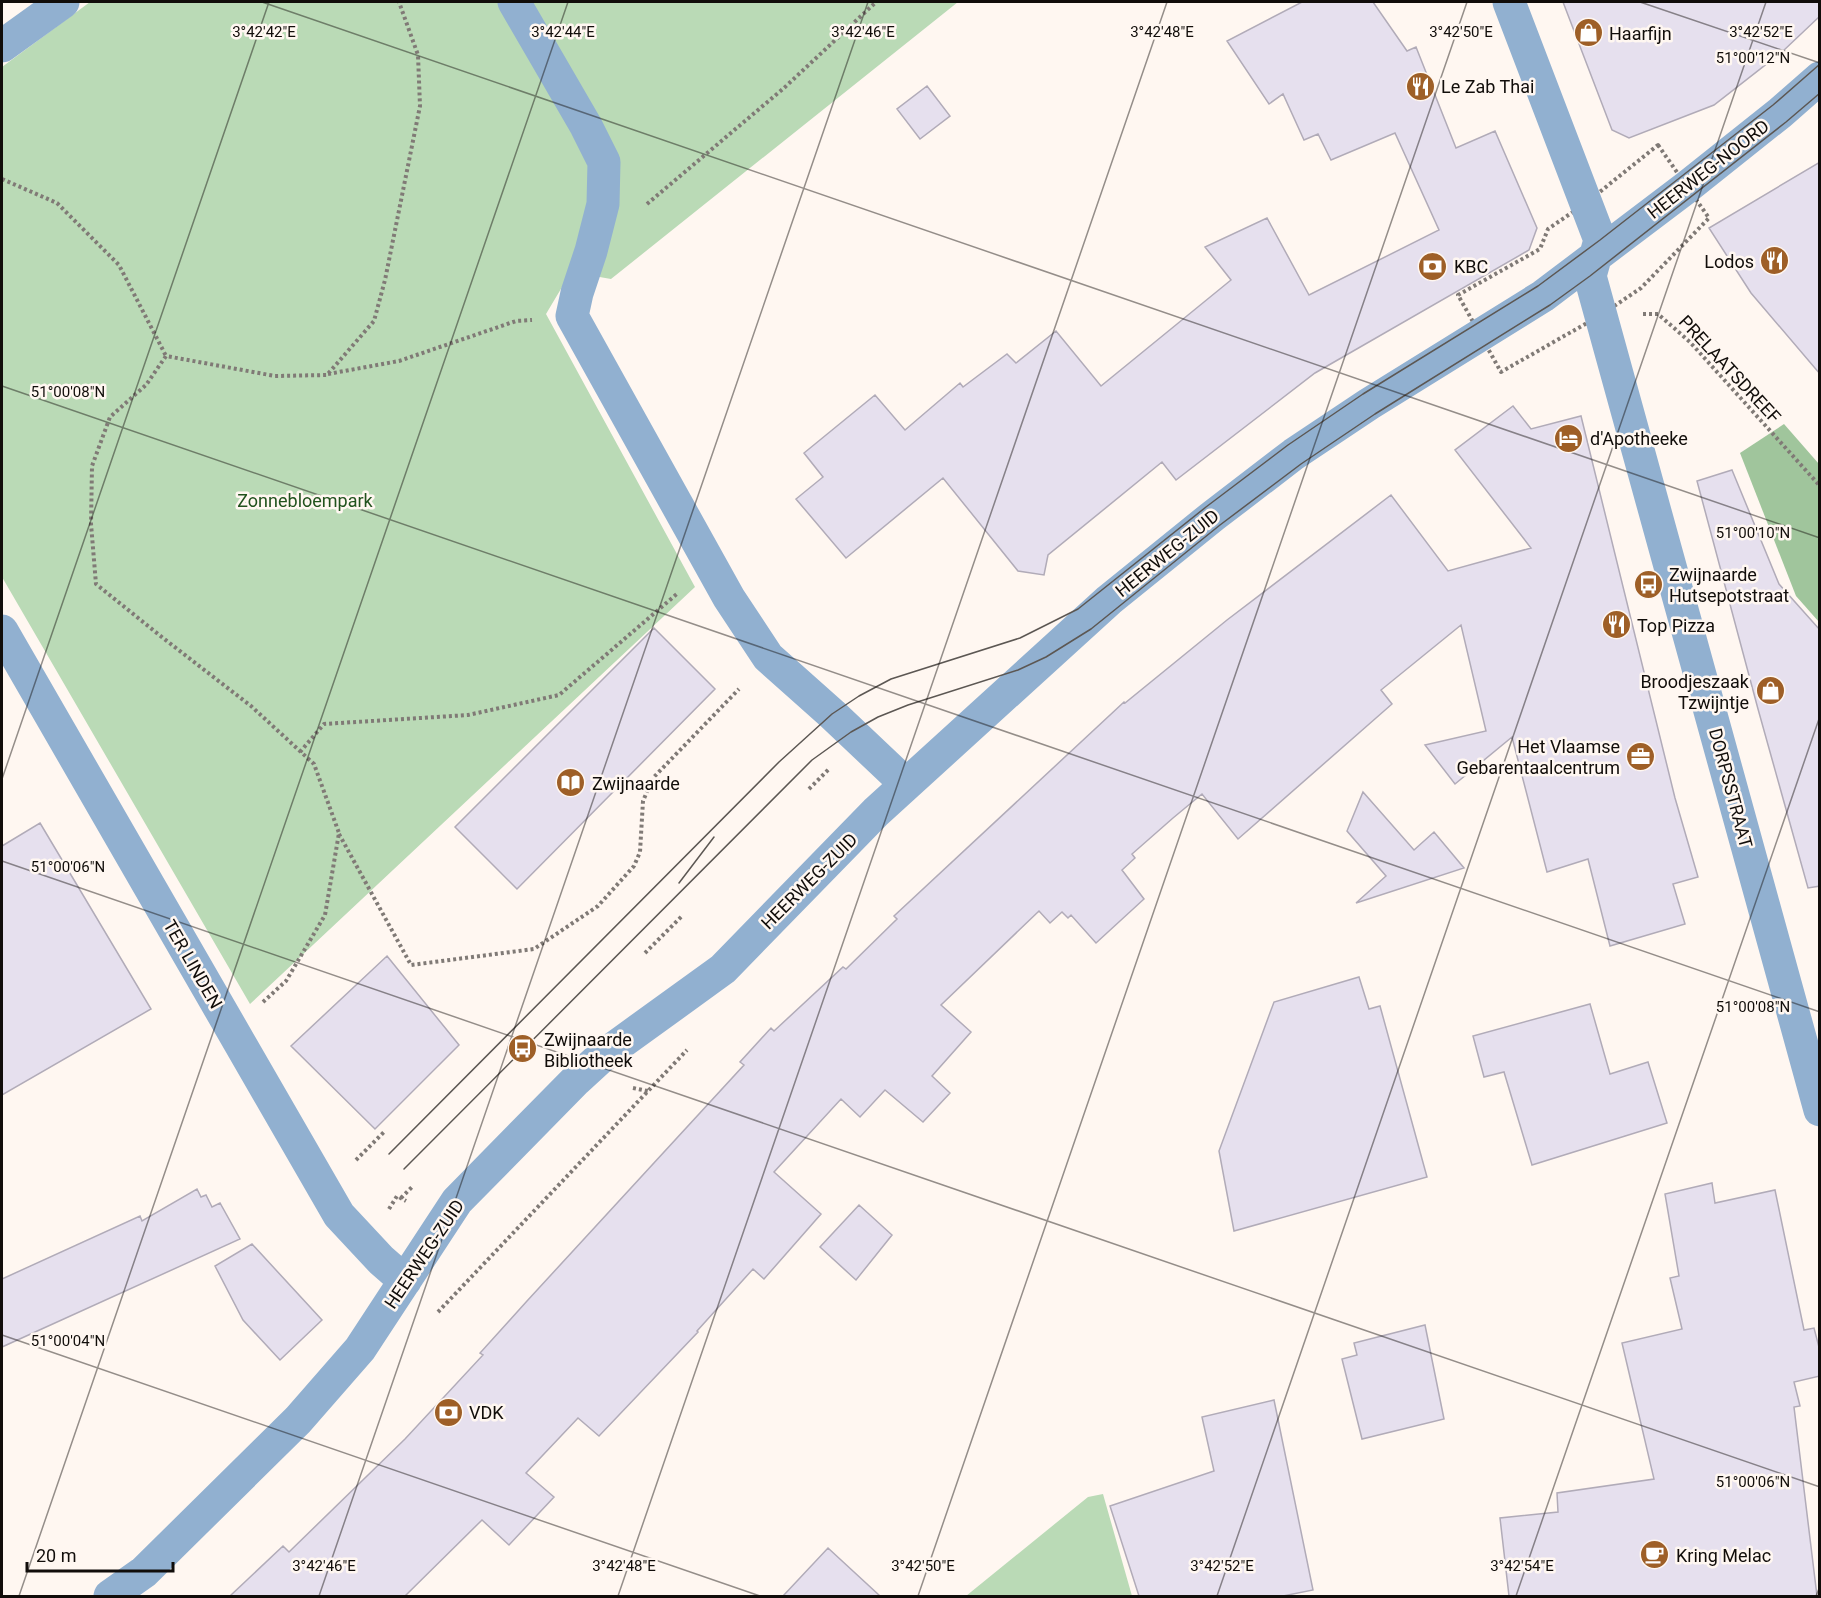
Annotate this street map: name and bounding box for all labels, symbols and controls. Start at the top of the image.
shop icon: Haarfijn [1572,17,1604,49]
text: 3°42'42"E [232,23,296,41]
text: 3°42'44"E [531,23,595,41]
text: 3°42'46"E [831,23,895,41]
text: 3°42'48"E [1130,23,1194,41]
text: 3°42'50"E [1429,23,1493,41]
place label: Haarfijn [1609,23,1672,44]
text: 3°42'52"E [1729,23,1793,41]
text: 51°00'12"N [1716,49,1790,67]
restaurant icon: Le Zab Thai [1404,70,1436,102]
place label: Le Zab Thai [1441,76,1534,97]
street label: HEERWEG-NOORD [1643,115,1773,223]
restaurant icon: Lodos [1759,245,1791,277]
bank icon: KBC [1417,250,1449,282]
place label: Lodos [1704,251,1754,272]
place label: KBC [1454,256,1488,277]
street label: PRELAATSDREEF [1675,311,1785,427]
text: 51°00'08"N [31,383,105,401]
hotel icon: d'Apotheeke [1553,422,1585,454]
place label: d'Apotheeke [1590,428,1688,449]
park label: Zonnebloempark [237,490,374,511]
street label: HEERWEG-ZUID [1111,505,1223,601]
text: 51°00'10"N [1716,524,1790,542]
place label: Zwijnaarde Hutsepotstraat [1669,564,1789,606]
bus stop icon: Zwijnaarde Hutsepotstraat [1632,568,1664,600]
restaurant icon: Top Pizza [1600,609,1632,641]
place label: Top Pizza [1637,615,1715,636]
place label: Broodjeszaak Tzwijntje [1640,671,1750,713]
shop icon: Broodjeszaak Tzwijntje [1754,675,1786,707]
street label: DORPSSTRAAT [1705,726,1757,850]
place label: Het Vlaamse Gebarentaalcentrum [1456,736,1620,778]
office icon: Het Vlaamse Gebarentaalcentrum [1625,740,1657,772]
library icon: Zwijnaarde [555,767,587,799]
place label: Zwijnaarde [592,773,680,794]
street label: HEERWEG-ZUID [757,829,861,933]
text: 51°00'06"N [31,858,105,876]
street label: TER LINDEN [159,916,227,1012]
text: 51°00'08"N [1716,998,1790,1016]
place label: Zwijnaarde Bibliotheek [544,1029,634,1071]
bus stop icon: Zwijnaarde Bibliotheek [507,1033,539,1065]
street label: HEERWEG-ZUID [380,1195,468,1313]
text: 51°00'04"N [31,1332,105,1350]
bank icon: VDK [432,1396,464,1428]
place label: VDK [469,1402,504,1423]
text: 51°00'06"N [1716,1473,1790,1491]
scale bar [27,1535,172,1573]
cafe icon: Kring Melac [1639,1539,1671,1571]
text: 20 m [36,1545,76,1566]
place label: Kring Melac [1676,1545,1771,1566]
text: 3°42'46"E [292,1557,356,1575]
text: 3°42'48"E [592,1557,656,1575]
text: 3°42'50"E [891,1557,955,1575]
text: 3°42'52"E [1190,1557,1254,1575]
text: 3°42'54"E [1490,1557,1554,1575]

